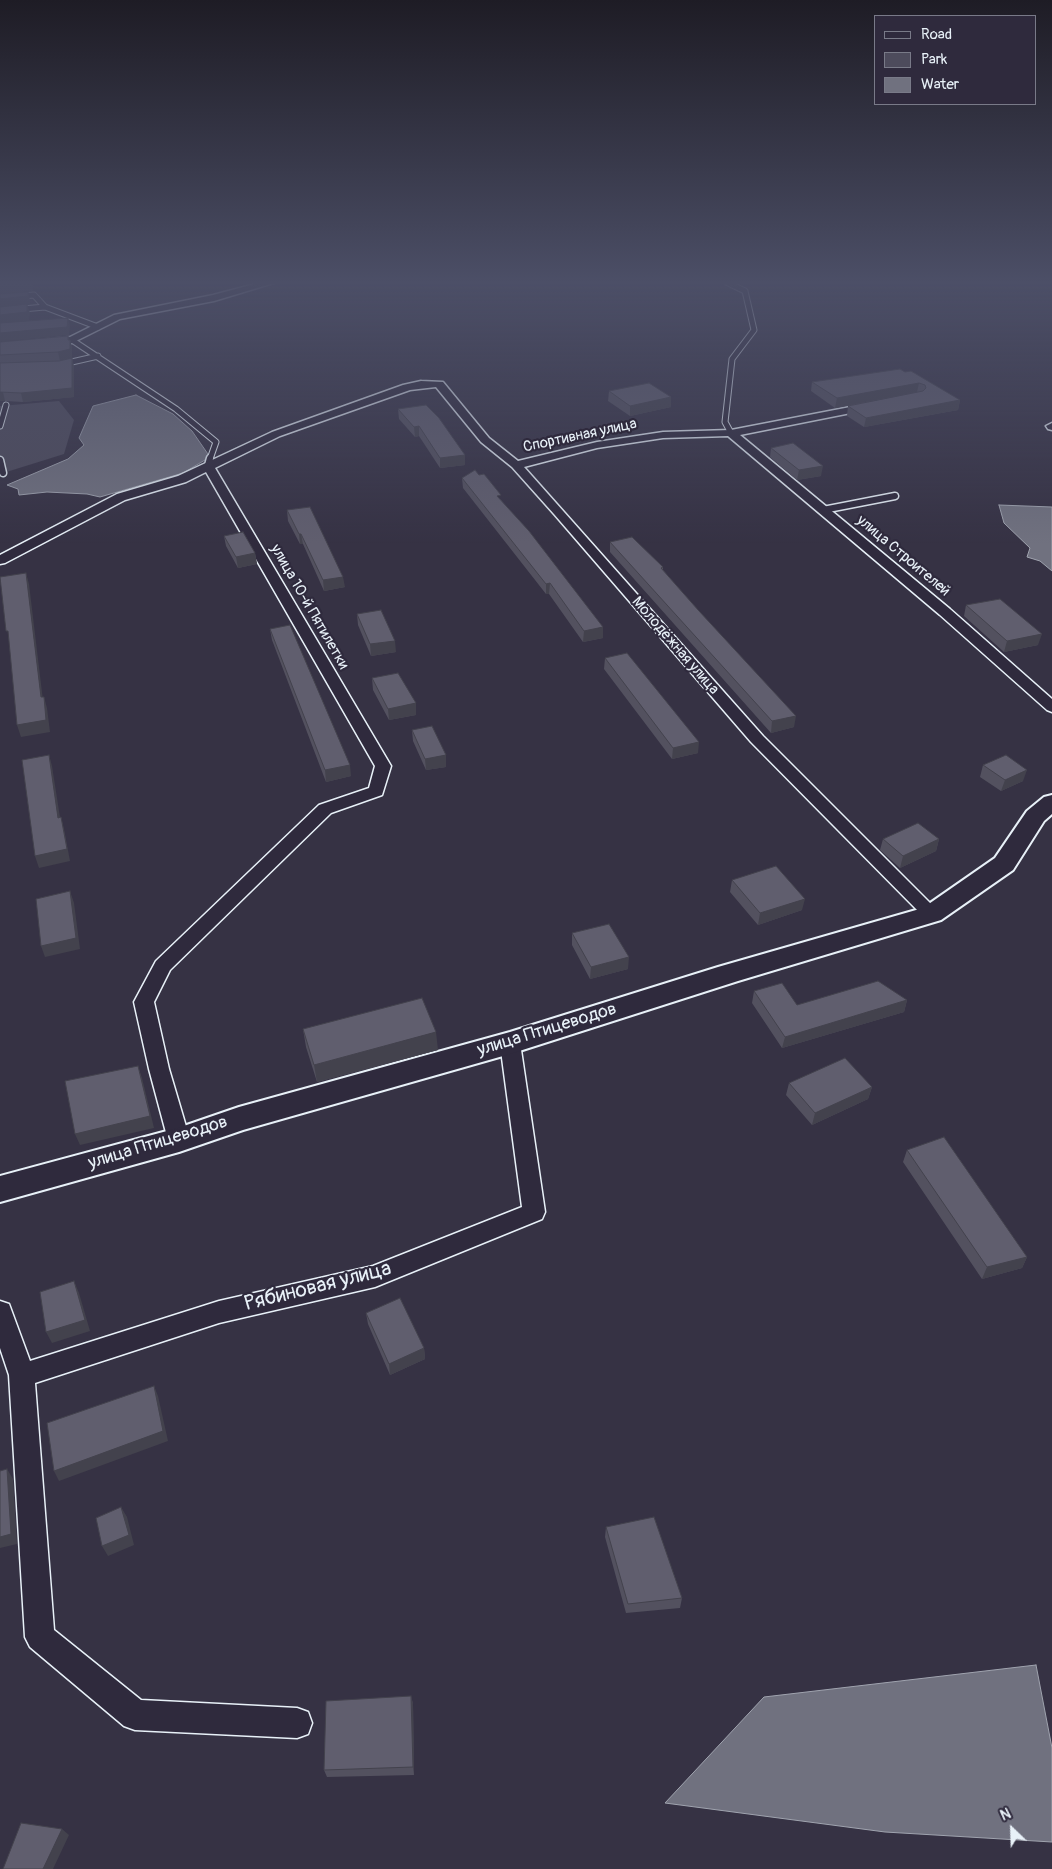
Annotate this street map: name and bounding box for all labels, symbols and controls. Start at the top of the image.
legend [874,15,1037,105]
text: Road [921,25,952,44]
text: Park [921,50,947,69]
text: Water [921,75,959,94]
street label: Спортивная улица [522,415,638,457]
street label: улица Строителей [853,512,953,600]
street label: улица 10-й Пятилетки [266,541,352,673]
street label: Молодёжная улица [628,593,722,699]
street label: улица Птицеводов [475,999,619,1061]
street label: улица Птицеводов [86,1112,230,1174]
street label: Рябиновая улица [242,1257,394,1317]
north arrow [987,1804,1037,1854]
text: N [998,1805,1013,1825]

